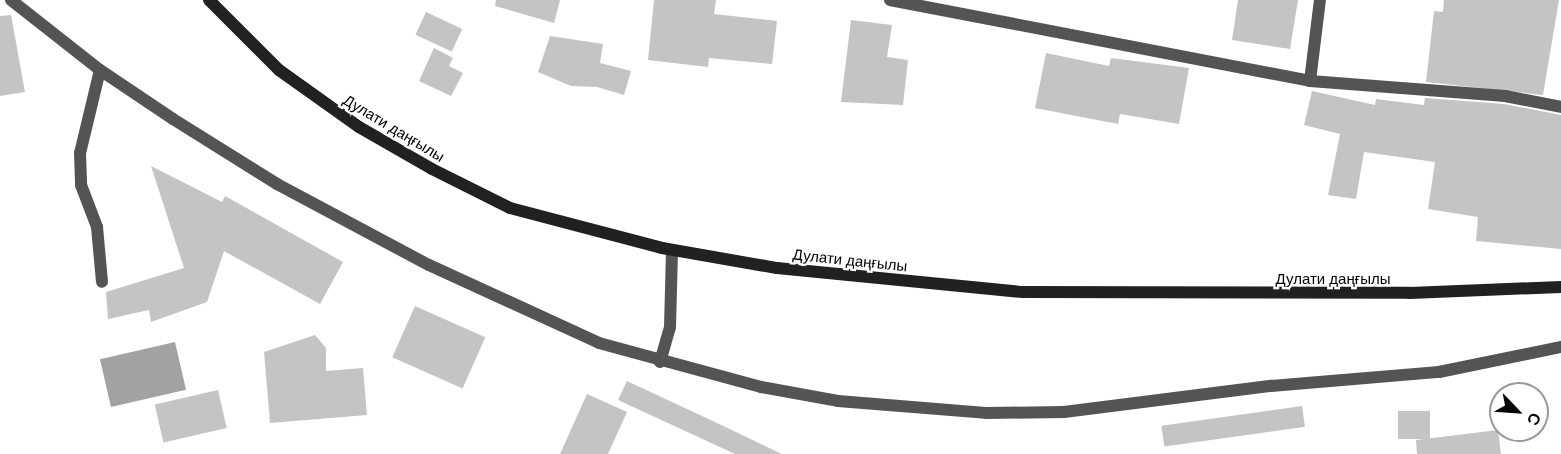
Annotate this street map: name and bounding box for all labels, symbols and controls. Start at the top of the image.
street label: Дулати даңғылы [340,91,448,165]
street label: Дулати даңғылы [792,245,908,275]
street label: Дулати даңғылы [1275,270,1391,288]
north arrow [1489,382,1549,442]
text: С [1524,410,1544,428]

